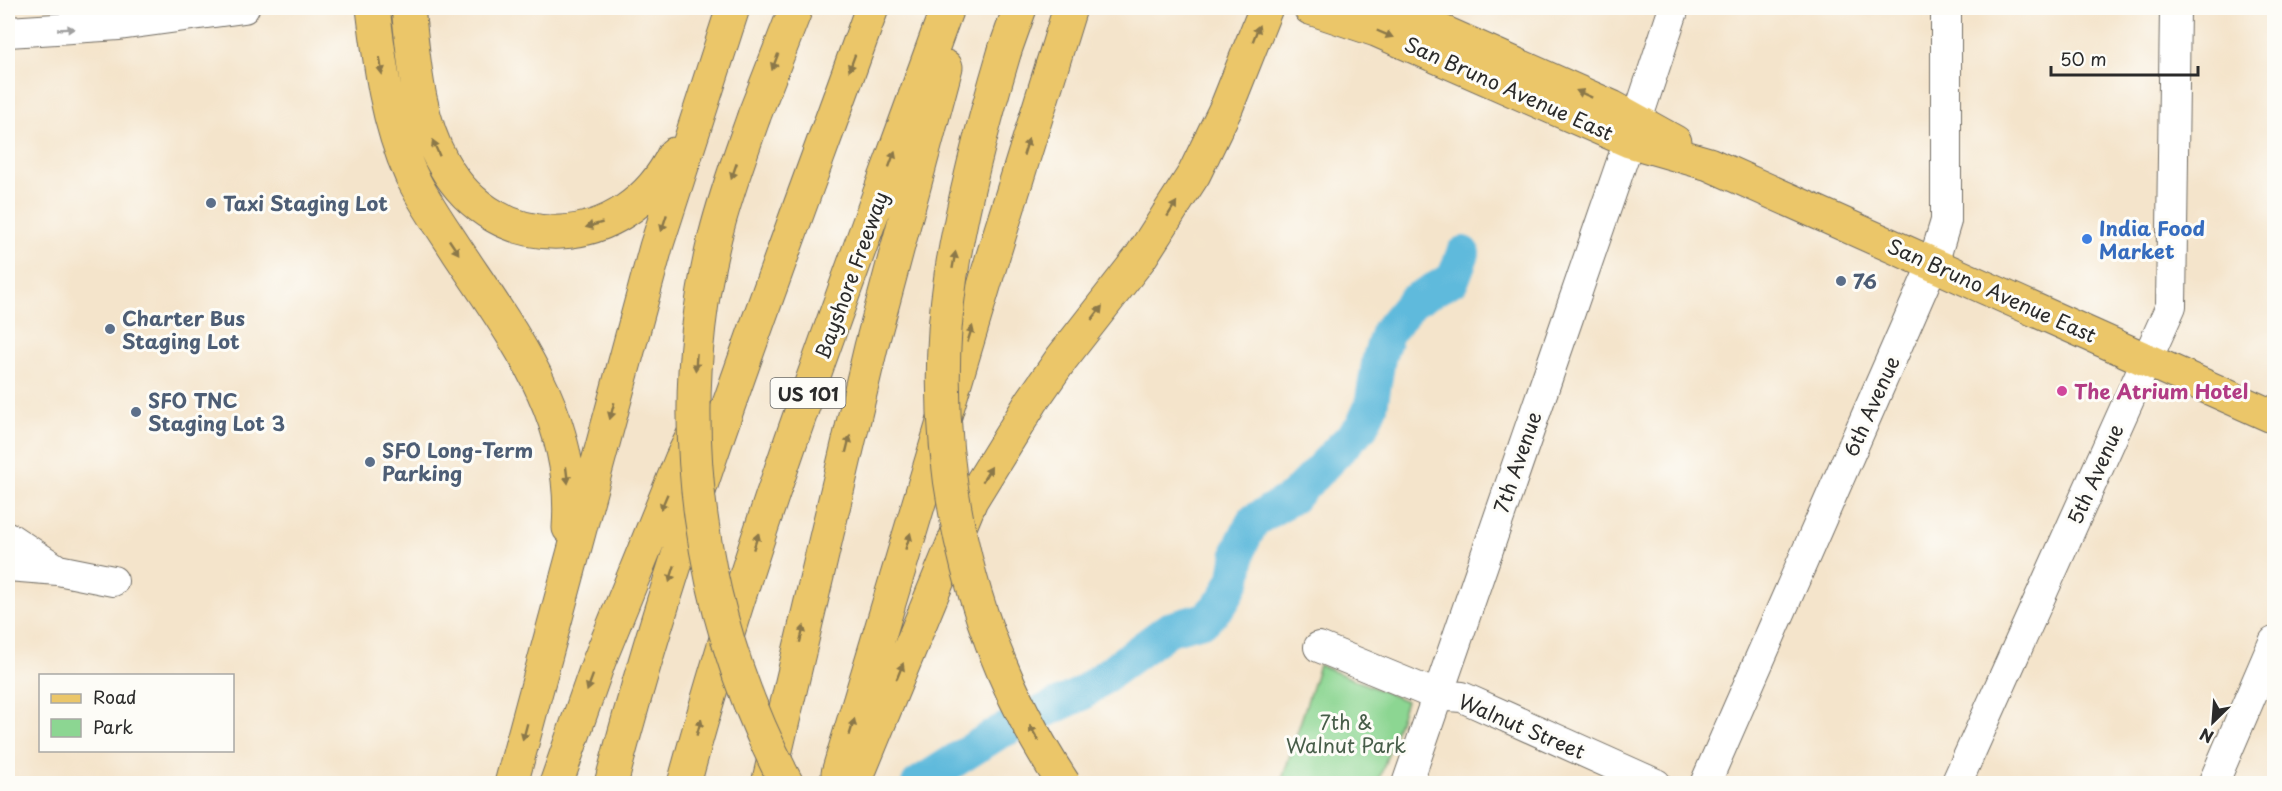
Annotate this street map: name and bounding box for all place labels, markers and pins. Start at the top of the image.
place label: Taxi Staging Lot [223,188,388,218]
marker: Taxi Staging Lot [204,196,218,210]
place label: India Food Market [2099,213,2205,266]
marker: India Food Market [2080,232,2094,246]
place label: 76 [1853,266,1877,296]
marker: 76 [1834,274,1848,288]
place label: Charter Bus Staging Lot [122,303,245,356]
marker: Charter Bus Staging Lot [103,322,117,336]
place label: The Atrium Hotel [2074,376,2248,406]
marker: The Atrium Hotel [2055,384,2069,398]
place label: SFO TNC Staging Lot 3 [148,385,285,438]
marker: SFO TNC Staging Lot 3 [129,405,143,419]
place label: SFO Long-Term Parking [382,435,533,488]
marker: SFO Long-Term Parking [363,455,377,469]

